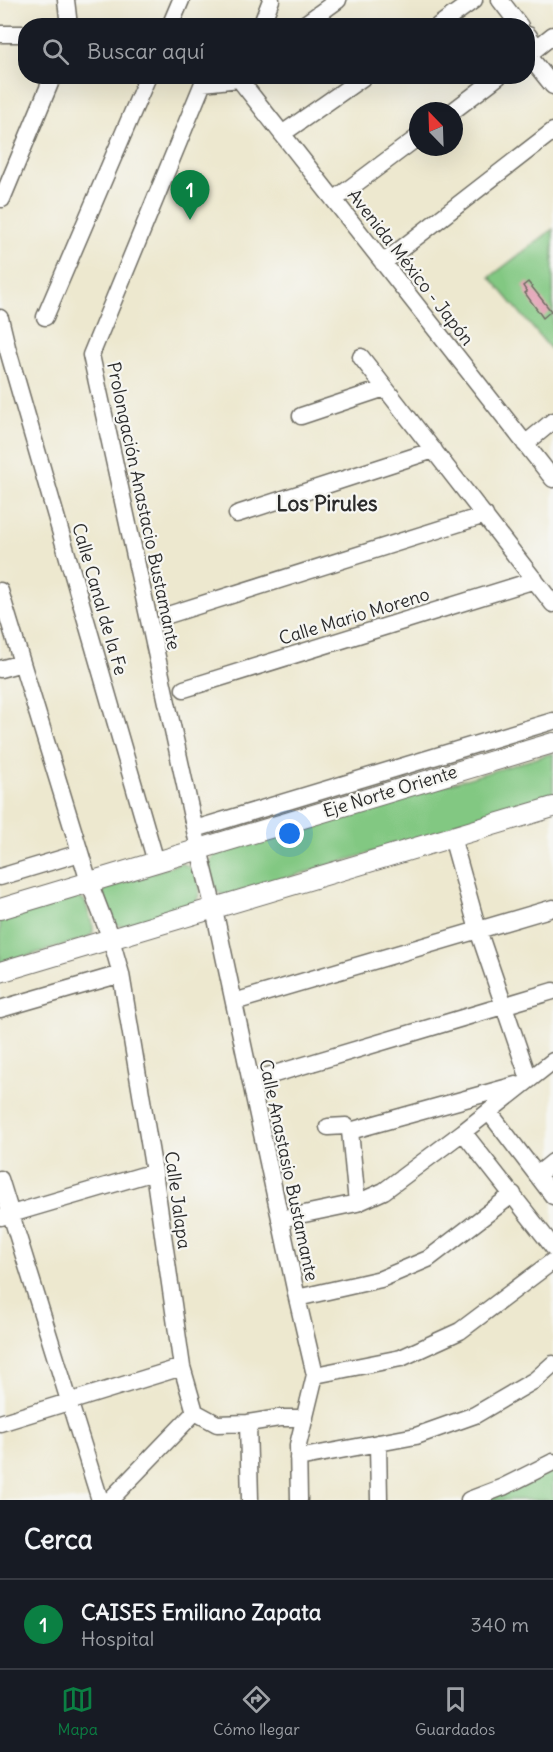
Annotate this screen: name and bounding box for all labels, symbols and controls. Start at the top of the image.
search box [18,18,535,84]
icon: search [39,35,72,68]
text: Buscar aquí [87,37,204,65]
north arrow [409,102,463,156]
pin: 1 [170,170,210,220]
street label: Avenida México - Japón [343,184,479,350]
street label: Prolongación Anastacio Bustamante [102,360,186,652]
district label: Los Pirules [276,490,378,517]
street label: Calle Canal de la Fe [67,520,133,678]
street label: Calle Mario Moreno [276,582,432,650]
street label: Eje Norte Oriente [320,760,460,822]
your location [275,819,304,848]
street label: Calle Anastasio Bustamante [254,1057,324,1283]
street label: Calle Jalapa [160,1150,196,1250]
text: Cerca [24,1523,93,1556]
text: CAISES Emiliano Zapata [81,1598,321,1626]
text: 1 [40,1612,47,1637]
text: 340 m [471,1612,529,1637]
text: Hospital [81,1626,154,1651]
tab: Mapa [58,1683,98,1739]
tab: Cómo llegar [213,1683,300,1739]
tab: Guardados [415,1683,495,1739]

